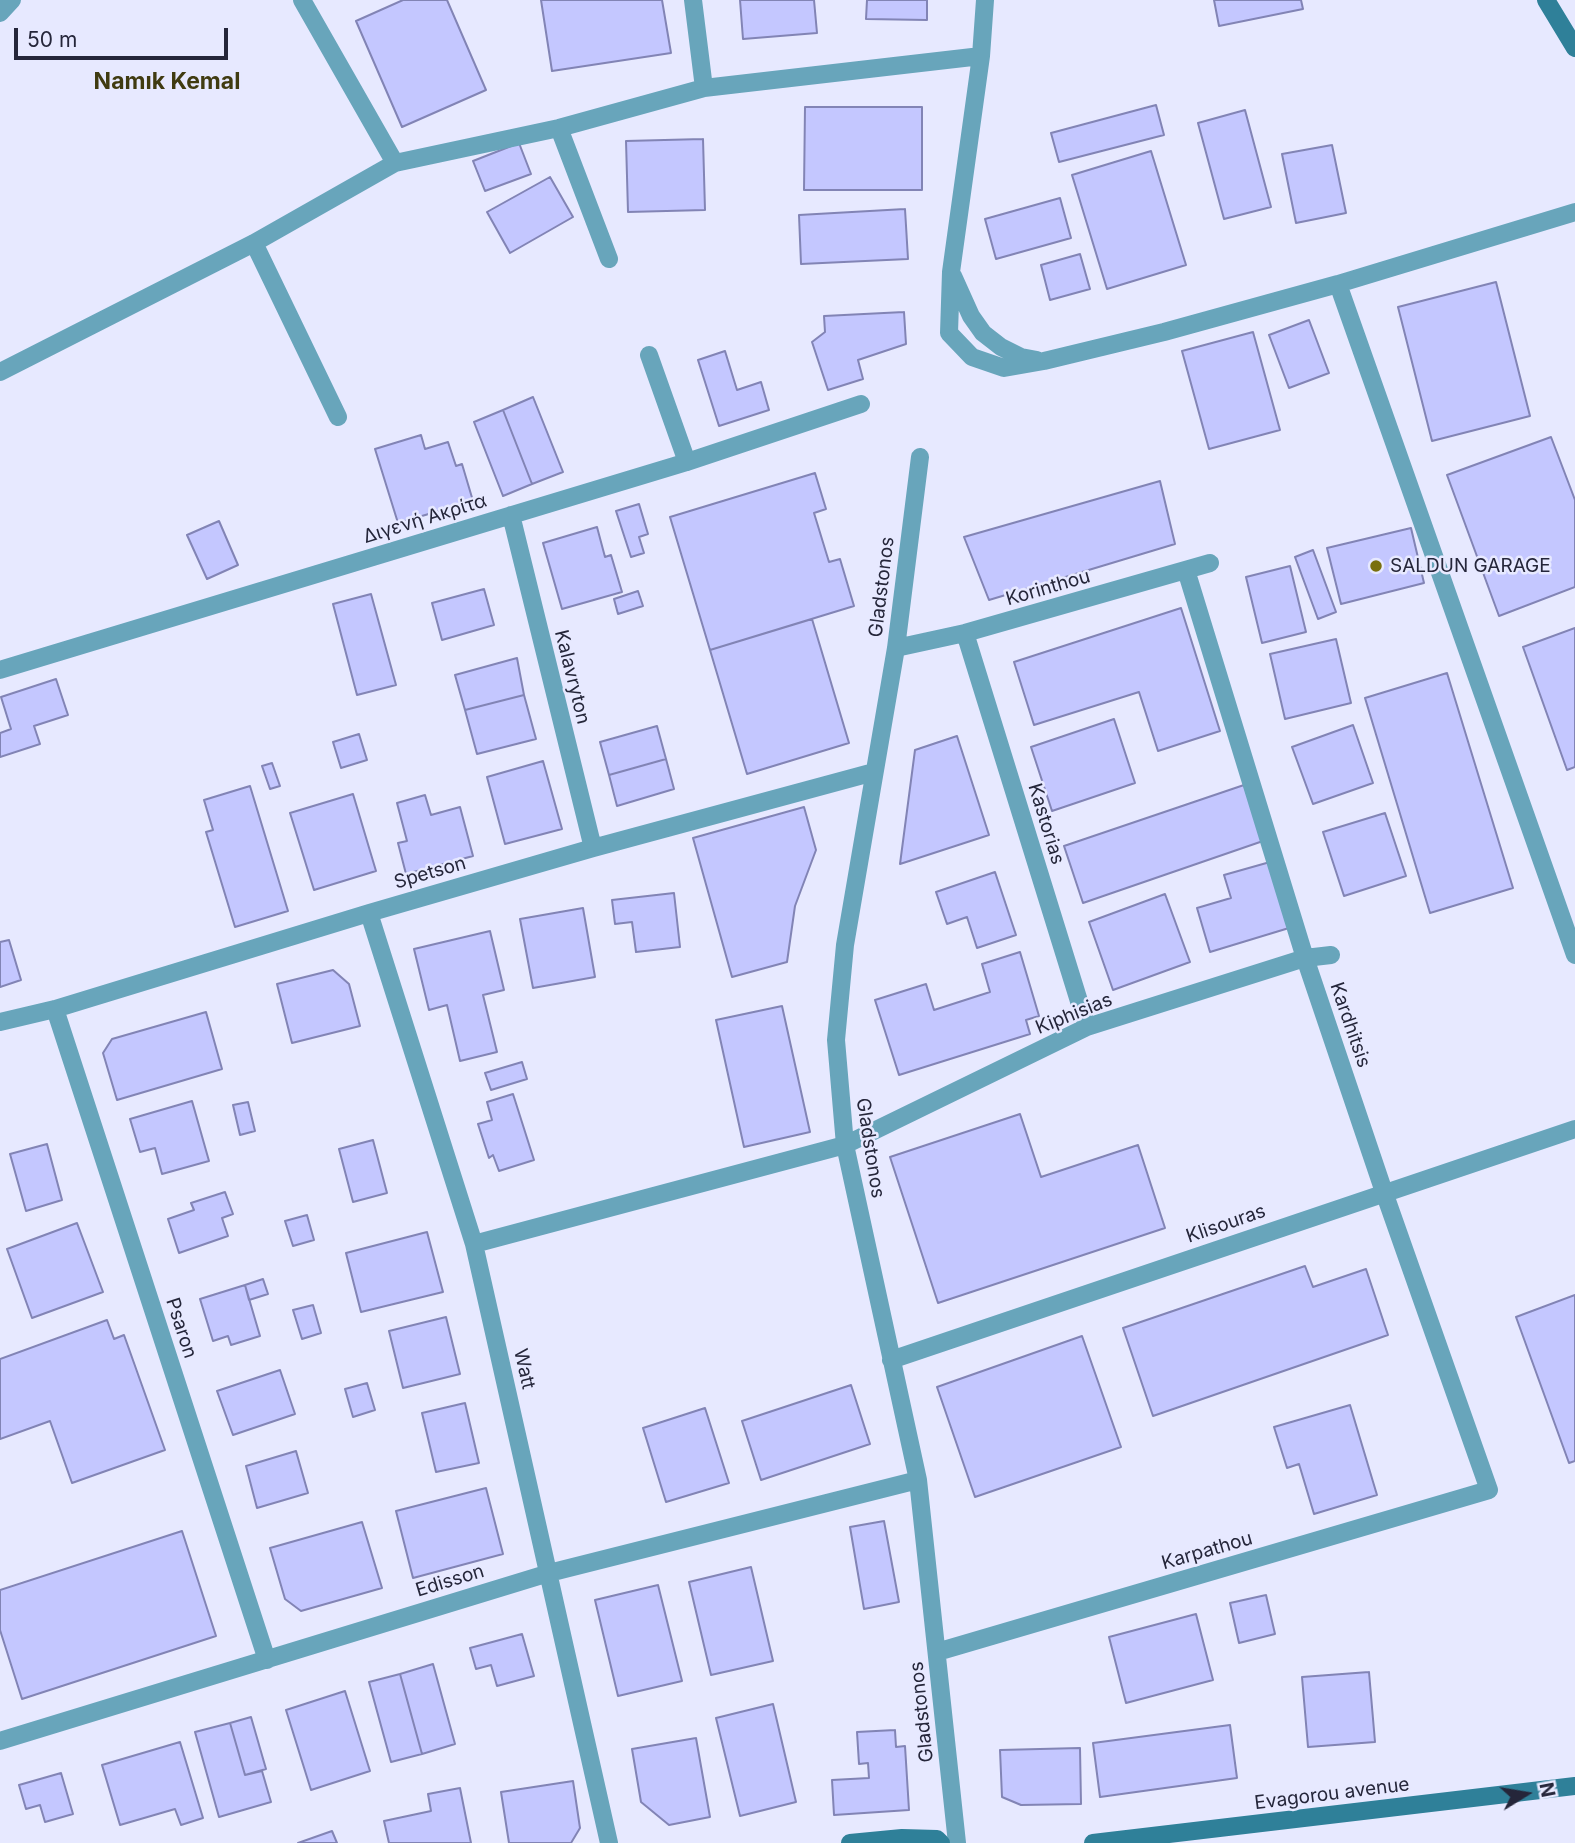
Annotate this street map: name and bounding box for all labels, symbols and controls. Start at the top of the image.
scale bar [18,14,231,58]
text: 50 m [27,27,77,52]
district label: Namık Kemal [94,68,240,96]
street label: Διγενή Ακρίτα [361,489,489,549]
street label: Gladstonos [865,535,899,639]
place label: SALDUN GARAGE [1390,555,1551,577]
marker: SALDUN GARAGE [1368,558,1384,574]
street label: Korinthou [1003,565,1093,611]
street label: Kalavryton [549,628,595,726]
street label: Kastorias [1023,781,1069,867]
street label: Spetson [391,852,469,894]
street label: Kardhitsis [1325,979,1375,1071]
street label: Kiphisias [1032,988,1116,1040]
street label: Gladstonos [851,1096,889,1200]
street label: Klisouras [1183,1200,1269,1248]
street label: Psaron [161,1295,201,1361]
street label: Watt [508,1347,540,1391]
street label: Karpathou [1159,1527,1255,1575]
street label: Edisson [413,1560,487,1602]
street label: Gladstonos [905,1660,939,1764]
north arrow [1491,1759,1561,1829]
street label: Evagorou avenue [1253,1773,1411,1815]
text: N [1534,1781,1560,1799]

